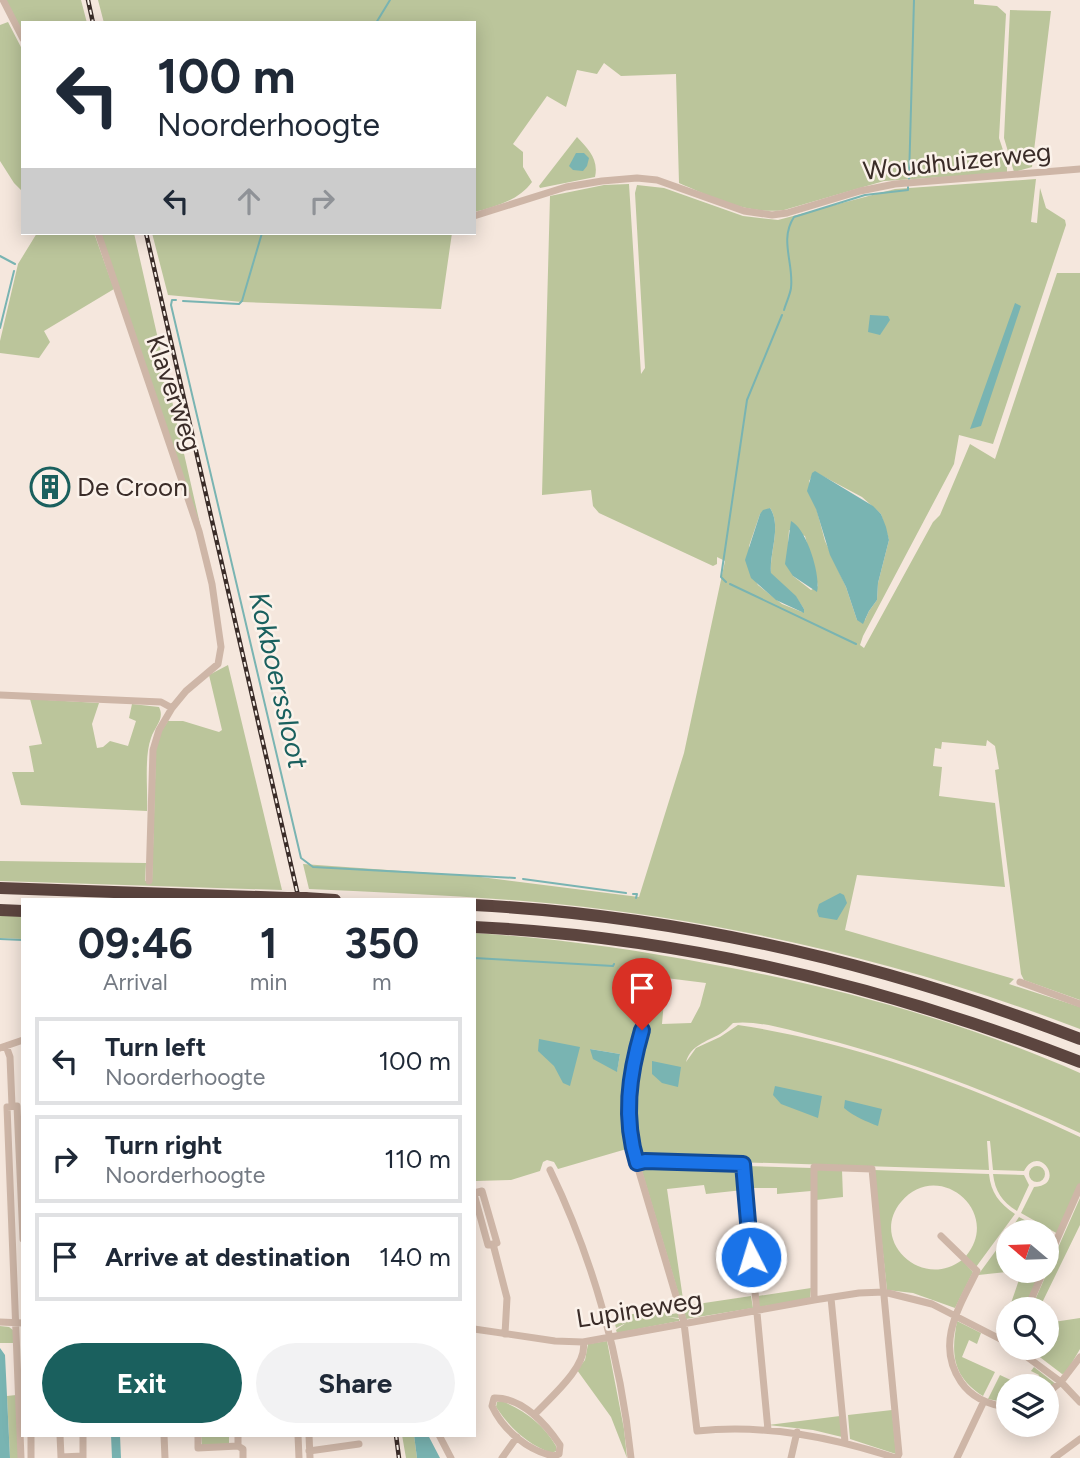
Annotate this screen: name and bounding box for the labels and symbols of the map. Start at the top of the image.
street label: Woudhuizerweg [861,135,1053,187]
street label: Klaverweg [139,331,209,455]
building icon: De Croon [29,466,71,508]
place label: De Croon [77,471,188,503]
water label: Kokboerssloot [242,588,316,772]
pin [612,958,672,1030]
position arrow [714,1220,788,1294]
north arrow [996,1220,1059,1283]
street label: Lupineweg [574,1283,704,1335]

